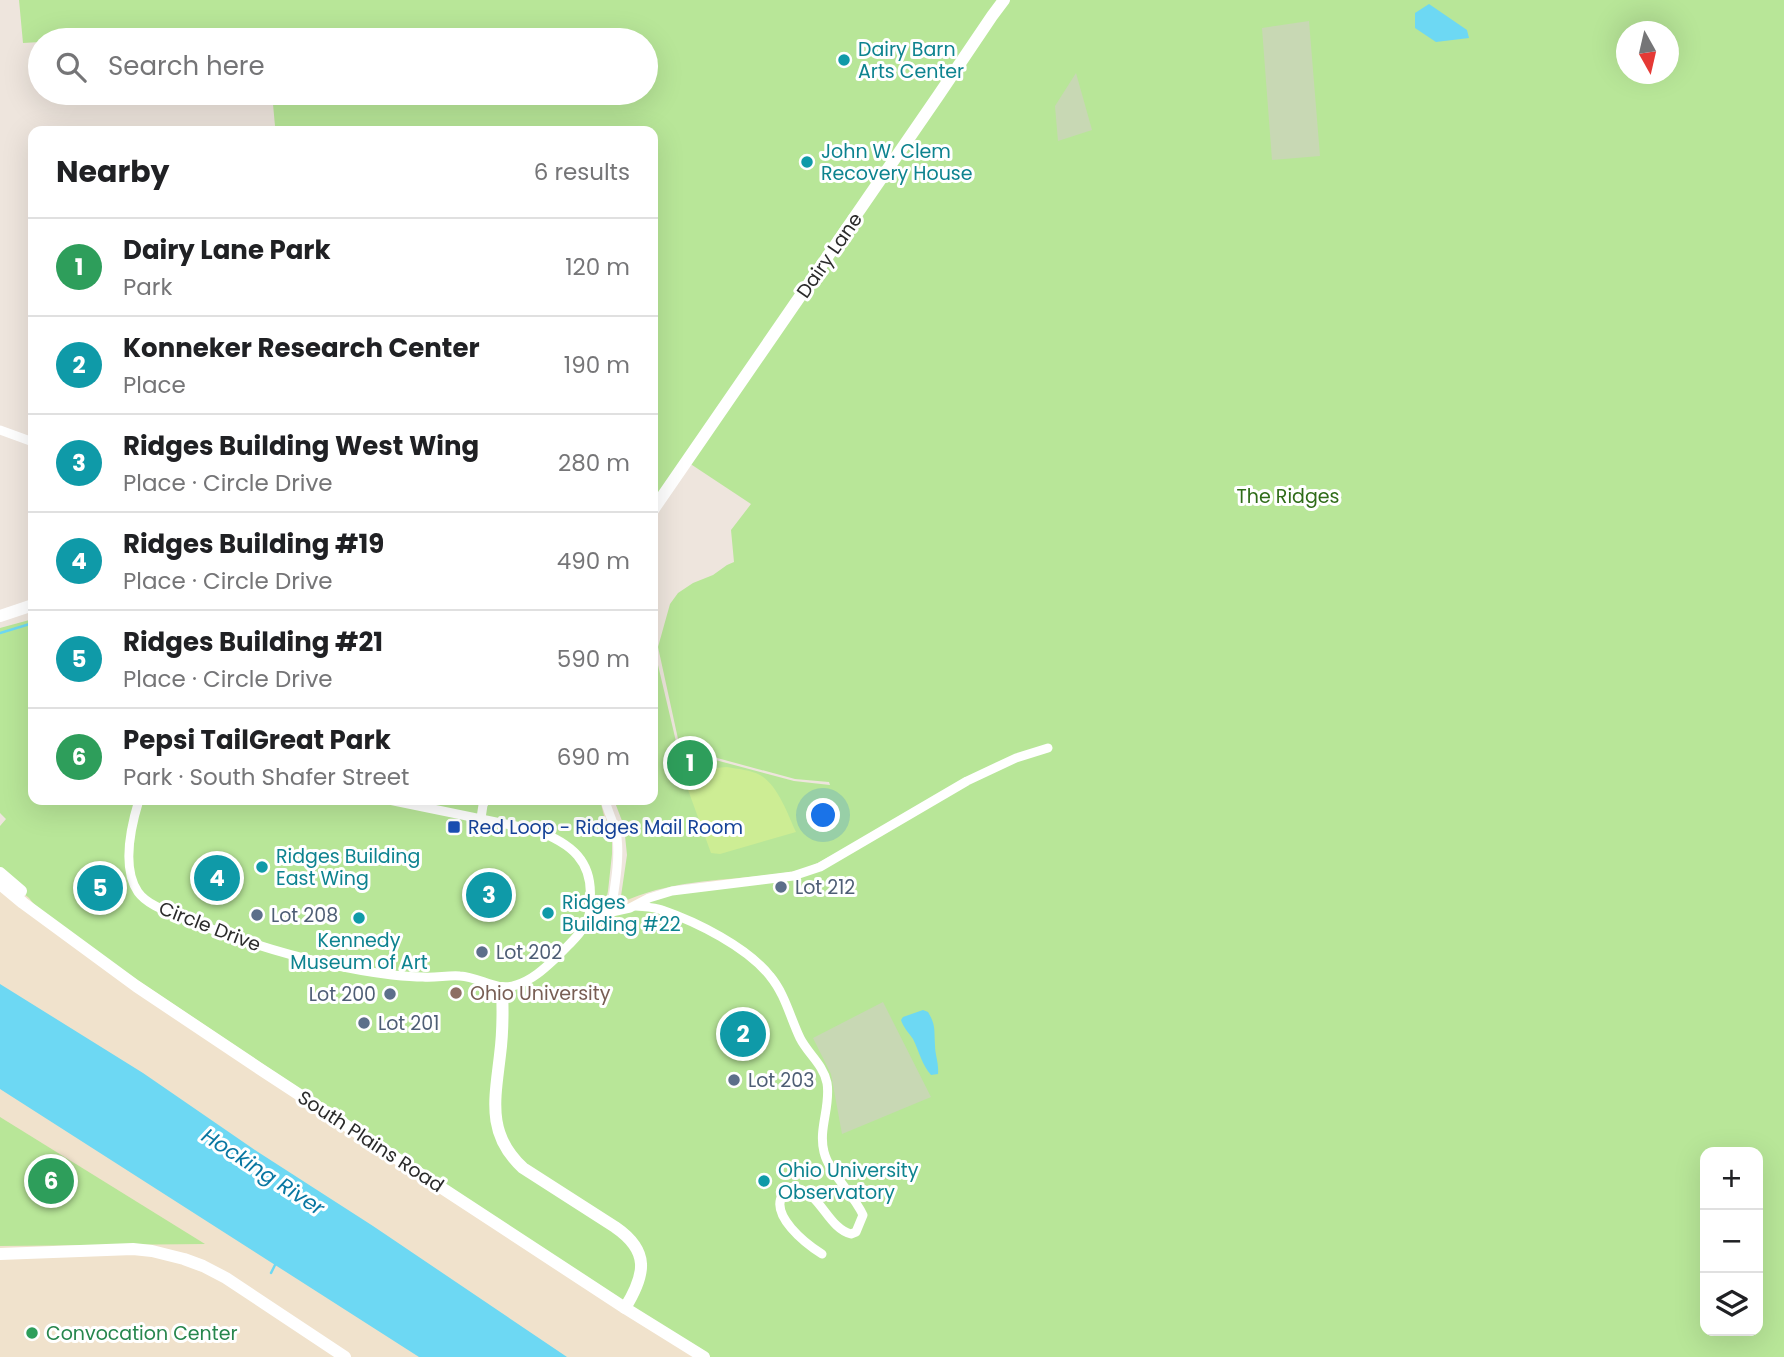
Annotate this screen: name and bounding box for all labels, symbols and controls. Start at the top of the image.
north arrow [1616,21,1679,84]
search box [28,28,658,105]
place label: Dairy Barn Arts Center [858,36,964,85]
icon: search [52,48,90,86]
text: Search here [108,48,265,84]
marker: Dairy Barn Arts Center [836,52,852,68]
place label: John W. Clem Recovery House [821,138,973,187]
text: Nearby [56,150,170,193]
marker: John W. Clem Recovery House [799,154,815,170]
text: 6 results [534,156,630,188]
street label: Dairy Lane [790,207,869,304]
text: Dairy Lane Park [123,232,330,268]
text: 1 [75,251,83,283]
text: 120 m [565,251,630,283]
text: Park [123,271,172,303]
text: Konneker Research Center [123,330,480,366]
text: 2 [72,349,86,381]
text: 190 m [564,349,630,381]
text: Place [123,369,186,401]
text: Ridges Building West Wing [123,428,479,464]
text: 3 [72,447,86,479]
text: 280 m [558,447,630,479]
text: Place · Circle Drive [123,467,333,499]
park label: The Ridges [1237,483,1339,510]
text: Ridges Building #19 [123,526,384,562]
text: 4 [71,545,87,577]
text: 490 m [557,545,630,577]
text: Place · Circle Drive [123,565,333,597]
text: Ridges Building #21 [123,624,383,660]
text: 5 [72,643,86,675]
text: 590 m [557,643,630,675]
text: Place · Circle Drive [123,663,333,695]
text: Pepsi TailGreat Park [123,722,391,758]
pin: 1 [667,737,713,789]
text: 6 [72,741,86,773]
text: 690 m [557,741,630,773]
text: Park · South Shafer Street [123,761,409,793]
your location [806,798,840,832]
place label: Red Loop - Ridges Mail Room [468,814,743,841]
marker: Red Loop - Ridges Mail Room [446,819,462,835]
place label: Ridges Building East Wing [276,843,420,892]
pin: 4 [194,852,240,904]
marker: Ridges Building East Wing [254,859,270,875]
pin: 5 [77,862,123,914]
pin: 3 [466,869,512,921]
place label: Lot 212 [795,874,855,901]
marker: Lot 212 [773,879,789,895]
place label: Ridges Building #22 [562,889,681,938]
street label: Circle Drive [155,895,265,958]
place label: Lot 208 [271,902,338,929]
marker: Ridges Building #22 [540,905,556,921]
marker: Lot 208 [249,907,265,923]
marker: Kennedy Museum of Art [351,910,367,926]
place label: Kennedy Museum of Art [290,927,428,976]
place label: Lot 202 [496,939,562,966]
marker: Lot 202 [474,944,490,960]
place label: Ohio University [470,980,611,1007]
place label: Lot 200 [309,981,376,1008]
marker: Ohio University [448,985,464,1001]
marker: Lot 200 [382,986,398,1002]
pin: 2 [720,1008,766,1060]
place label: Lot 201 [378,1010,439,1037]
marker: Lot 201 [356,1015,372,1031]
place label: Lot 203 [748,1067,814,1094]
marker: Lot 203 [726,1072,742,1088]
street label: South Plains Road [292,1084,449,1199]
water label: Hocking River [196,1121,331,1223]
map controls [1700,1147,1763,1336]
button: + [1700,1147,1763,1210]
pin: 6 [28,1155,74,1207]
place label: Ohio University Observatory [778,1157,919,1206]
marker: Ohio University Observatory [756,1173,772,1189]
button: − [1700,1210,1763,1273]
button: layers [1700,1273,1763,1336]
place label: Convocation Center [46,1320,238,1347]
marker: Convocation Center [24,1325,40,1341]

